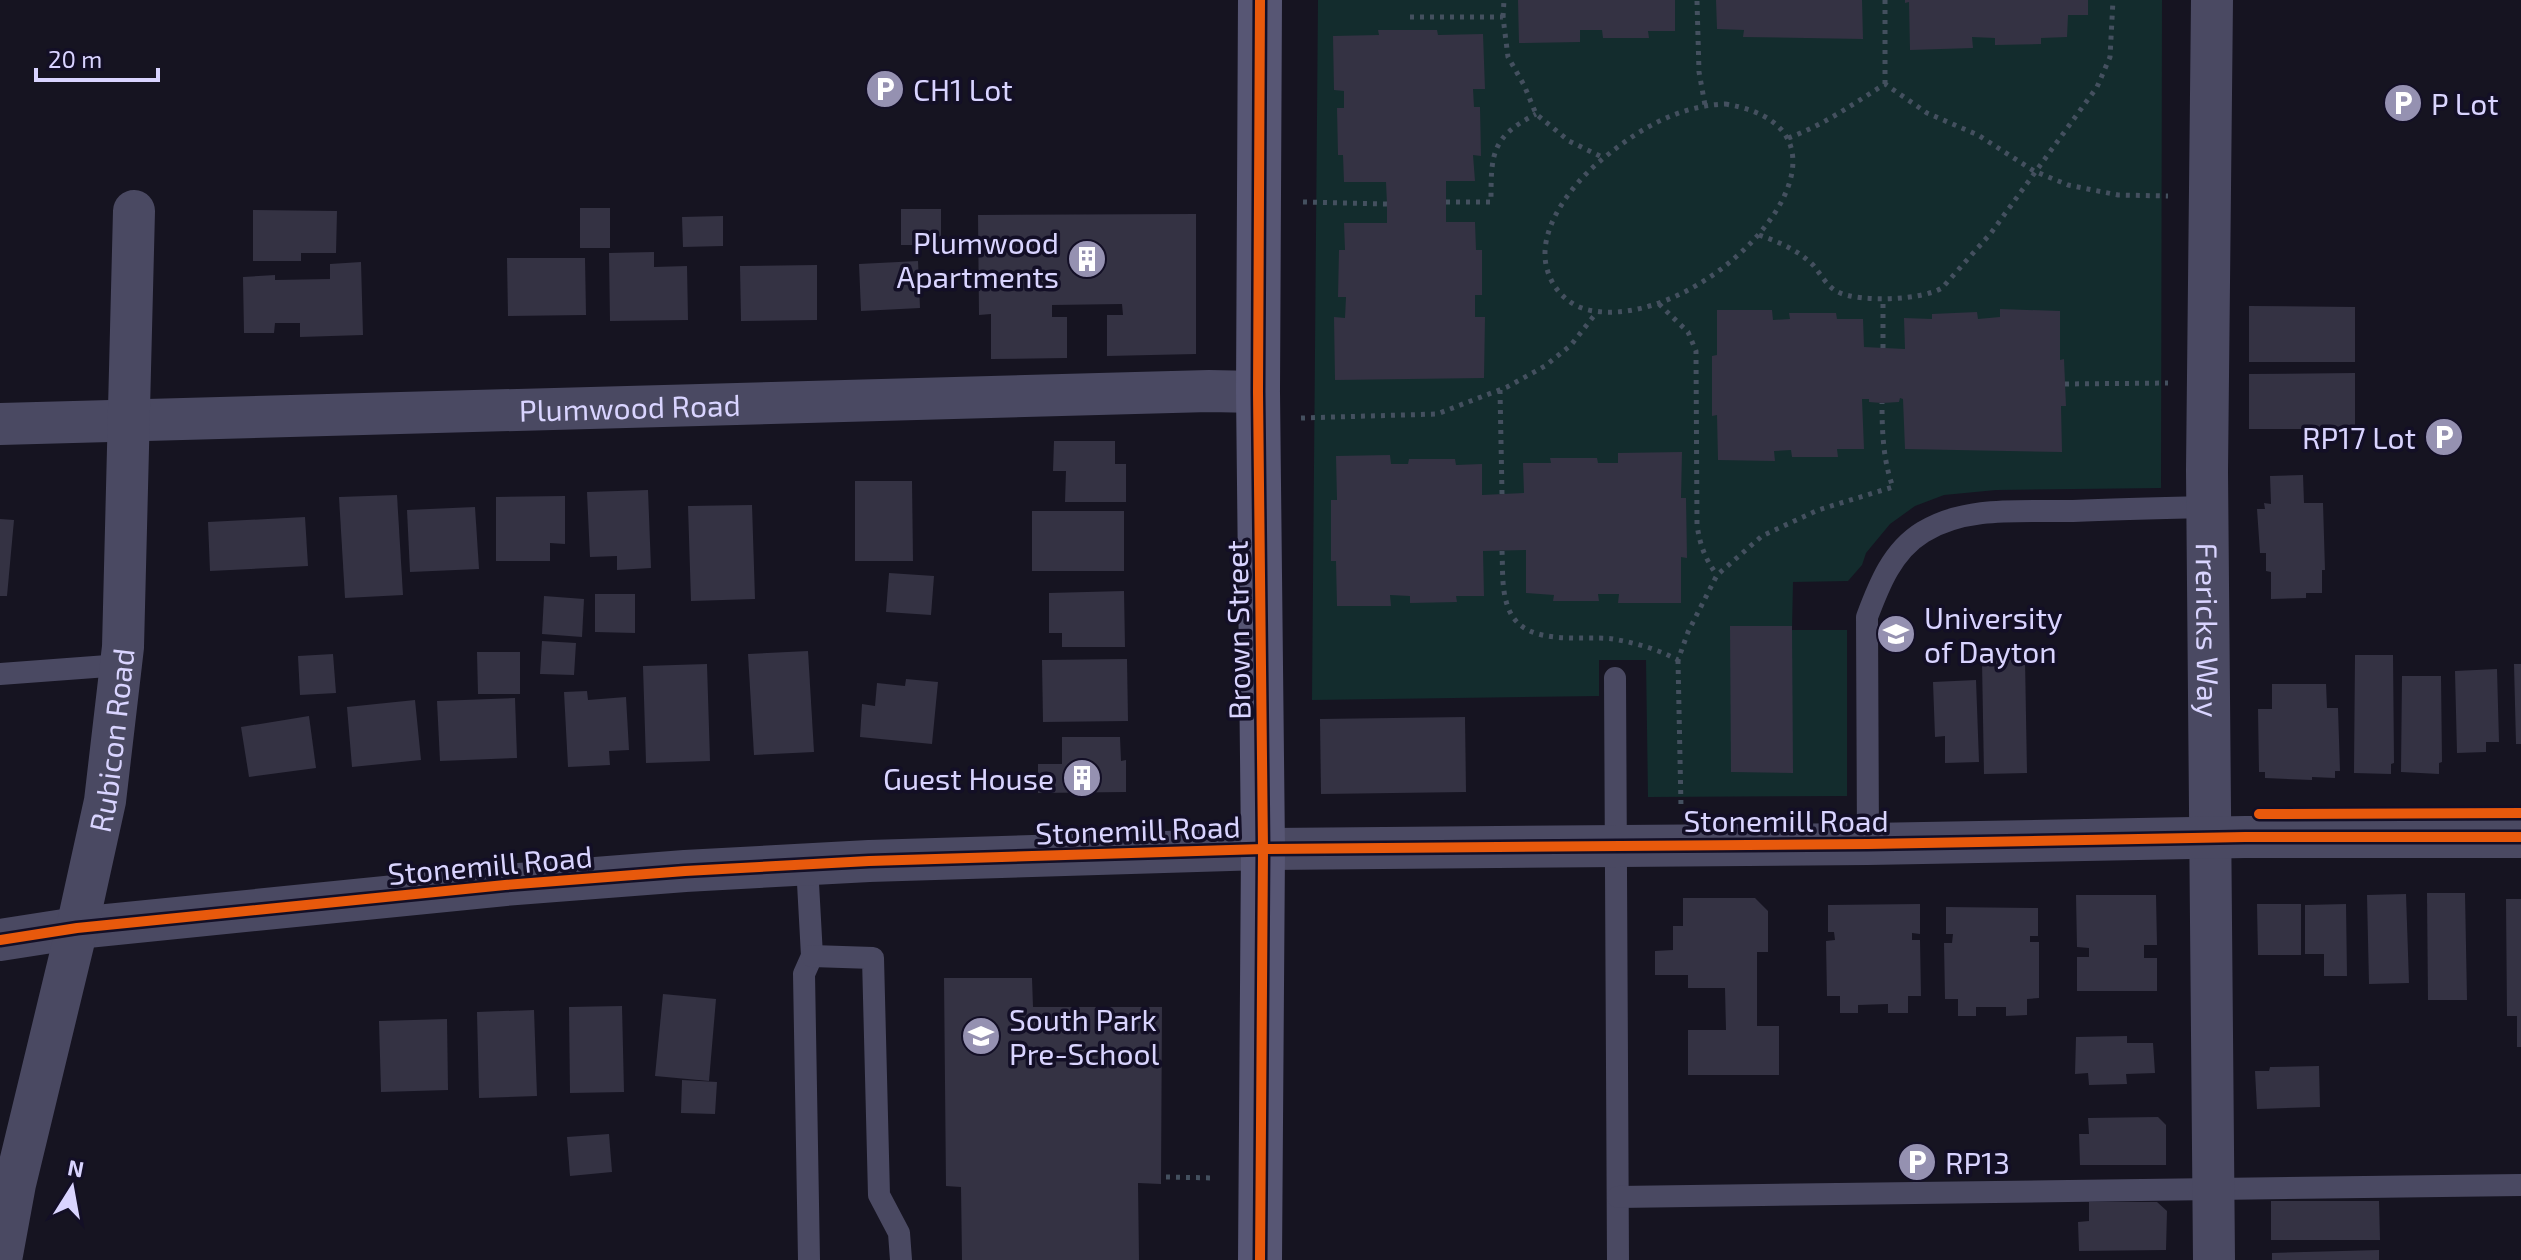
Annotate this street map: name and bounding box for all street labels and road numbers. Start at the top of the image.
street label: Plumwood Road [518,386,741,428]
street label: Brown Street [1217,540,1257,720]
street label: Frericks Way [2190,542,2227,718]
street label: Rubicon Road [81,646,141,835]
street label: Stonemill Road [1683,802,1889,838]
street label: Stonemill Road [1035,807,1241,851]
street label: Stonemill Road [386,837,594,891]

